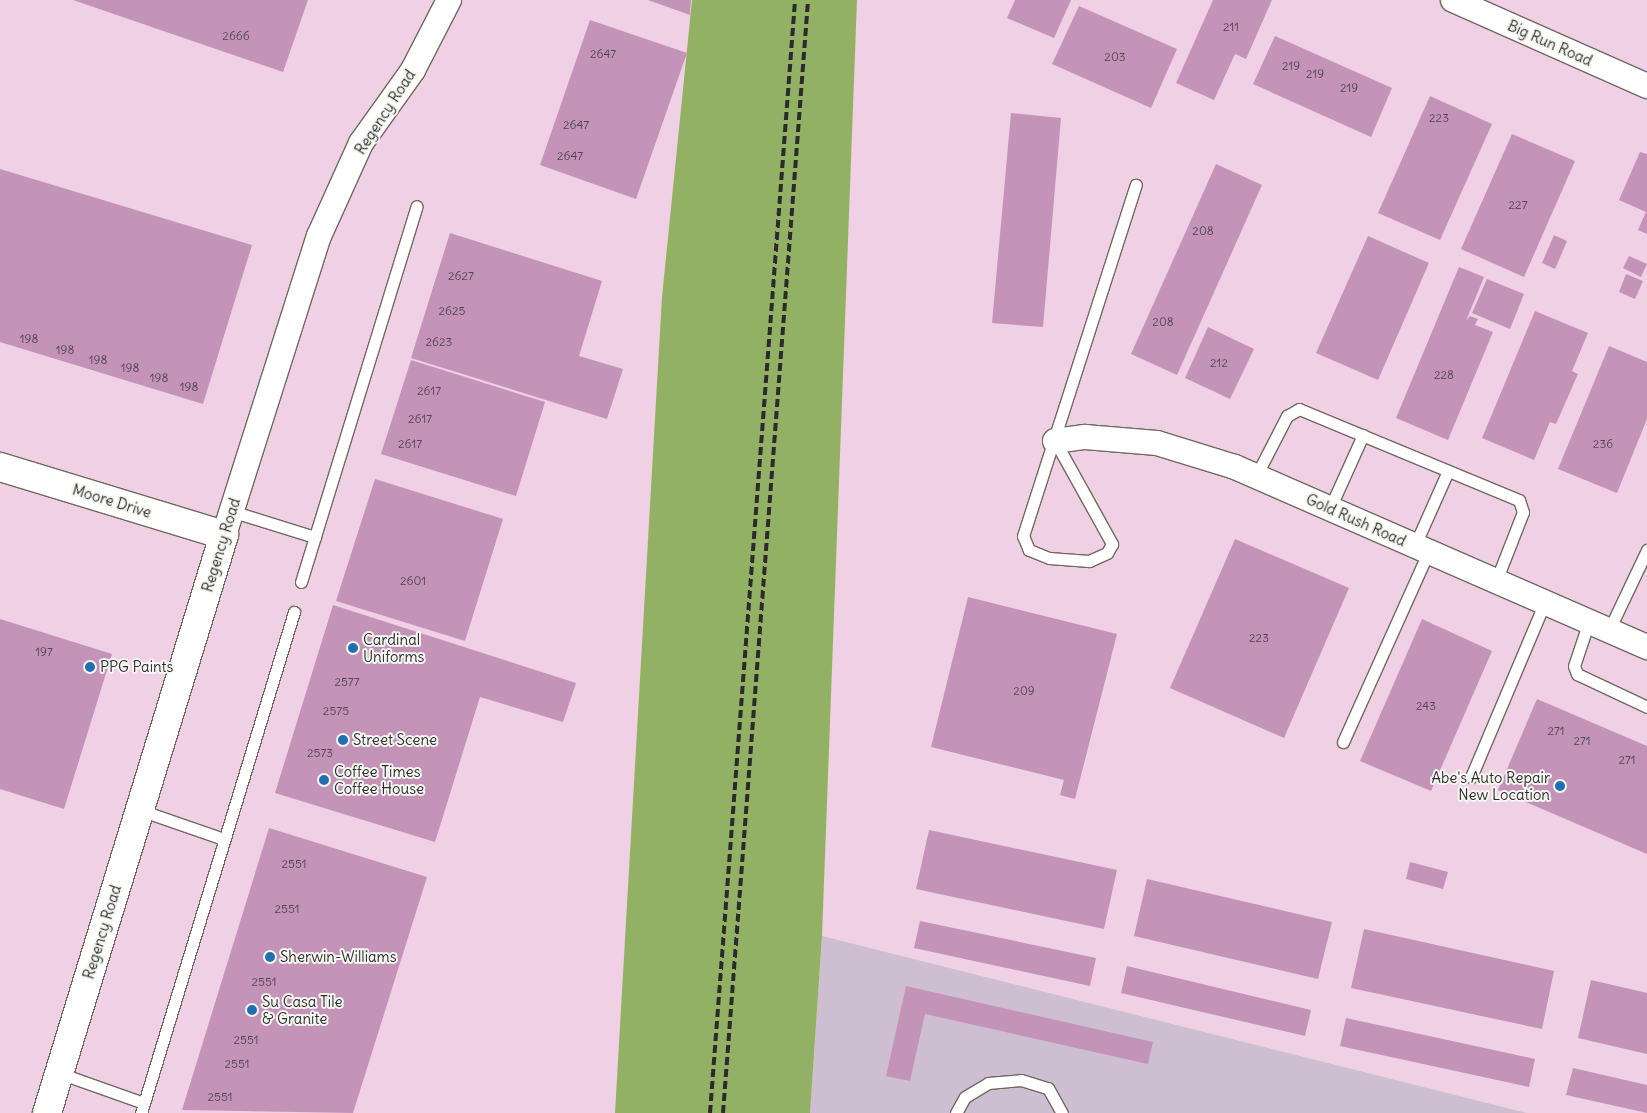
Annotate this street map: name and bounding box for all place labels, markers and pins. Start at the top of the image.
place label: Cardinal Uniforms [363,630,424,665]
marker: Cardinal Uniforms [347,642,359,654]
place label: PPG Paints [100,658,173,676]
marker: PPG Paints [84,661,96,673]
place label: Street Scene [353,731,437,749]
marker: Street Scene [337,734,349,746]
place label: Coffee Times Coffee House [334,762,424,797]
place label: Abe's Auto Repair New Location [1431,768,1550,803]
marker: Coffee Times Coffee House [318,774,330,786]
marker: Abe's Auto Repair New Location [1554,780,1566,792]
place label: Sherwin-Williams [280,948,397,966]
marker: Sherwin-Williams [264,951,276,963]
place label: Su Casa Tile & Granite [262,992,343,1027]
marker: Su Casa Tile & Granite [246,1004,258,1016]

